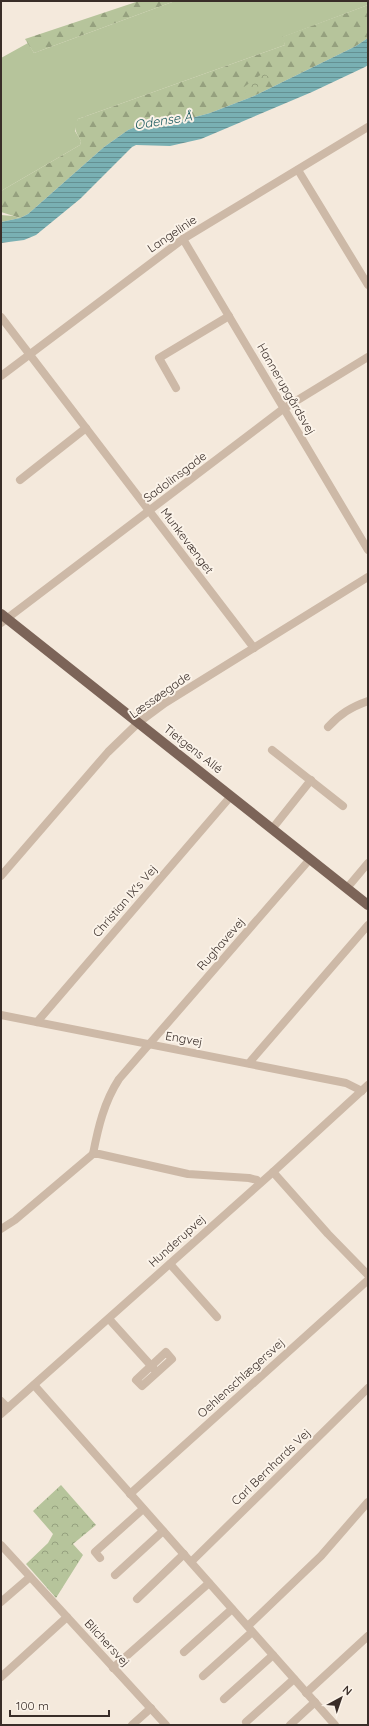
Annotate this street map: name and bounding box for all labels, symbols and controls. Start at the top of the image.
water label: Odense Å [133,107,194,132]
street label: Langelinie [144,212,199,256]
street label: Hannerupgårdsvej [254,340,319,437]
street label: Sadolinsgade [140,448,209,505]
street label: Munkevænget [158,505,217,577]
street label: Læssøegade [126,668,193,721]
street label: Tietgens Allé [161,721,226,776]
street label: Christian IX's Vej [89,861,160,940]
street label: Rughavevej [194,914,248,973]
street label: Engvej [164,1028,204,1049]
street label: Hunderupvej [145,1211,208,1270]
street label: Oehlenschlægersvej [194,1335,287,1421]
street label: Carl Bernhards Vej [228,1425,313,1508]
street label: Blichersvej [82,1616,133,1670]
north arrow [321,1678,361,1718]
text: N [340,1682,355,1698]
scale bar [10,1692,109,1718]
text: 100 m [16,1698,49,1713]

